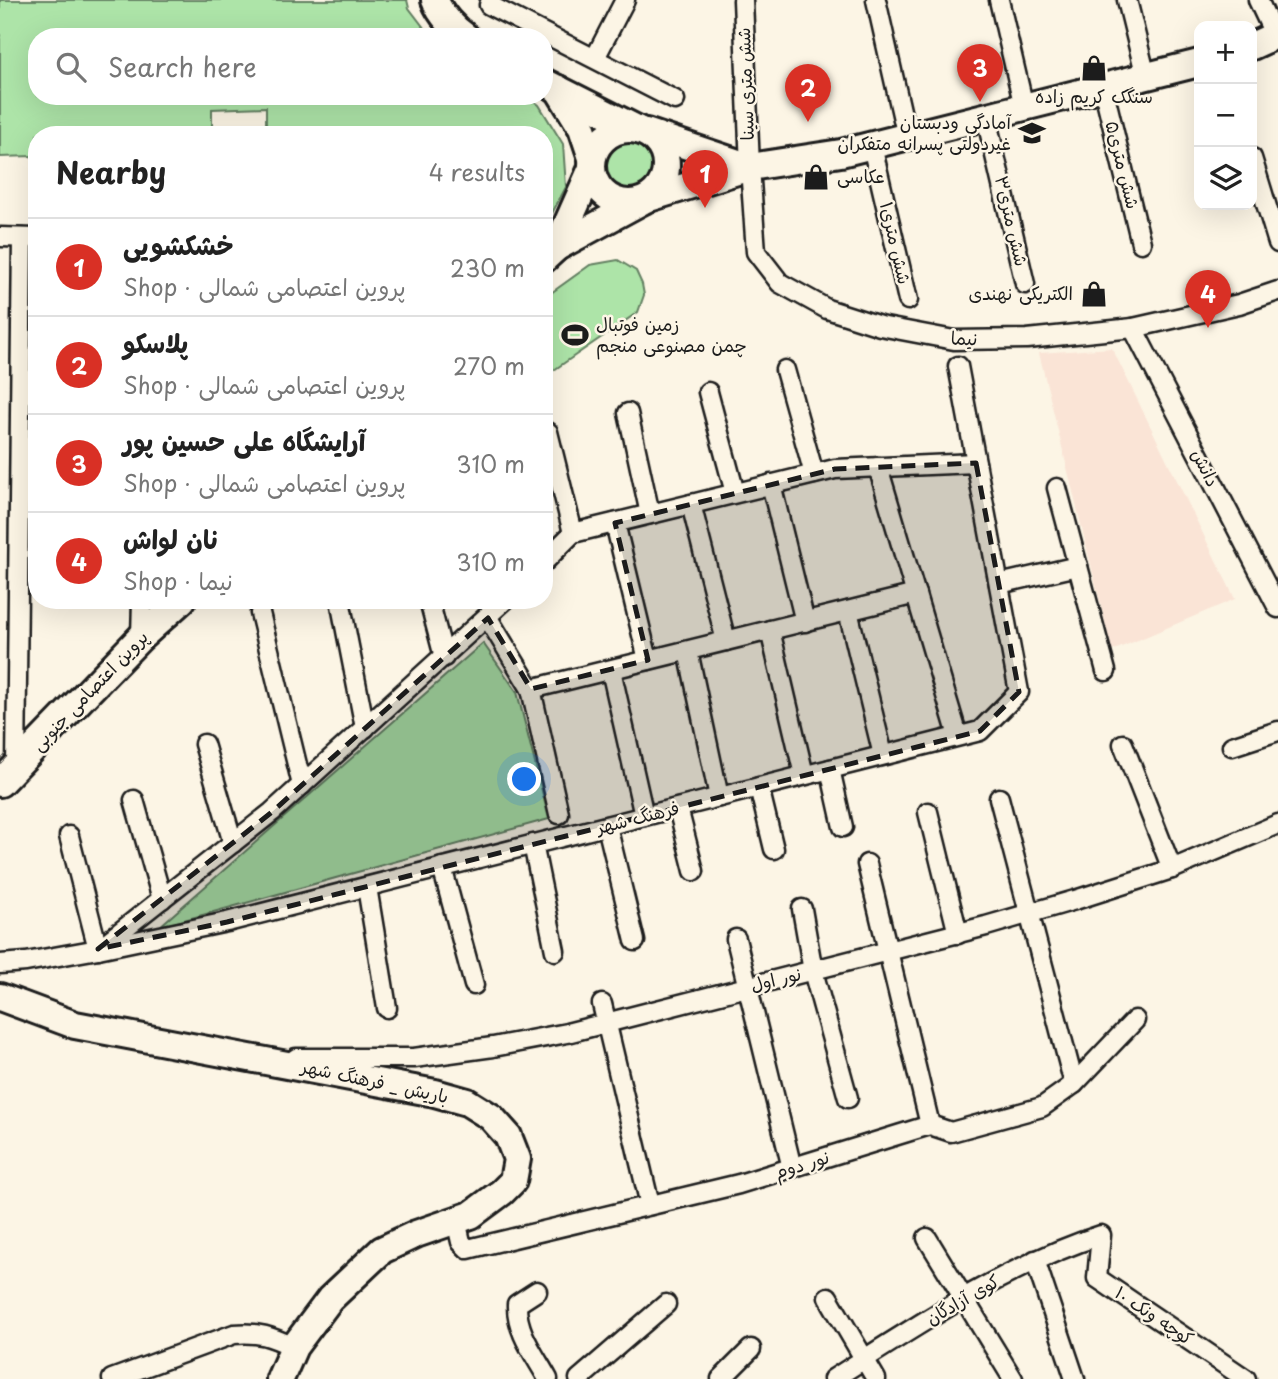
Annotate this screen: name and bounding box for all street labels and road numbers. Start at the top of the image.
street label: شش متری سینا [729,27,760,141]
street label: ۵شش متری [1099,118,1147,212]
street label: شش متری۳ [989,173,1036,269]
street label: شش متری۱ [874,199,919,287]
street label: نیما [950,324,978,351]
street label: دانش [1185,444,1227,491]
street label: پروین اعتصامی جنوبی [24,624,154,756]
street label: فرهنگ شهر [591,793,682,840]
street label: نور اول [747,959,804,998]
street label: باریش _ فرهنگ شهر [297,1051,451,1109]
street label: نور دوم [771,1142,833,1187]
street label: کوی آزادگان [920,1267,1004,1331]
street label: کوچه ونک ۱۰ [1110,1278,1200,1351]

